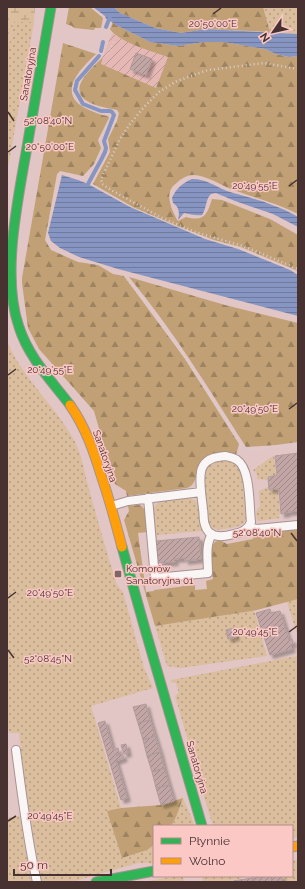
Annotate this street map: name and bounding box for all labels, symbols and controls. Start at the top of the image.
north arrow [253,12,293,52]
text: 20°50'00"E [189,18,237,29]
text: N [257,30,273,44]
street label: Sanatoryjna [18,46,38,102]
text: 52°08'40"N [24,115,72,126]
text: 20°50'00"E [26,141,74,152]
text: 20°49'55"E [232,180,278,191]
text: 20°49'55"E [27,364,73,375]
text: 20°49'50"E [232,403,278,414]
street label: Sanatoryjna [91,428,119,484]
text: 52°08'40"N [233,527,281,538]
place label: Komorów Sanatoryjna 01 [126,563,194,586]
marker: Komorów Sanatoryjna 01 [113,569,123,579]
text: 20°49'50"E [27,587,73,598]
text: 20°49'45"E [232,626,278,637]
text: 52°08'45"N [24,653,72,664]
street label: Sanatoryjna [184,739,210,795]
text: 20°49'45"E [27,810,73,821]
legend [153,825,293,877]
text: Płynnie [189,834,230,848]
scale bar [14,851,111,877]
text: Wolno [189,854,225,868]
text: 50 m [20,858,48,872]

